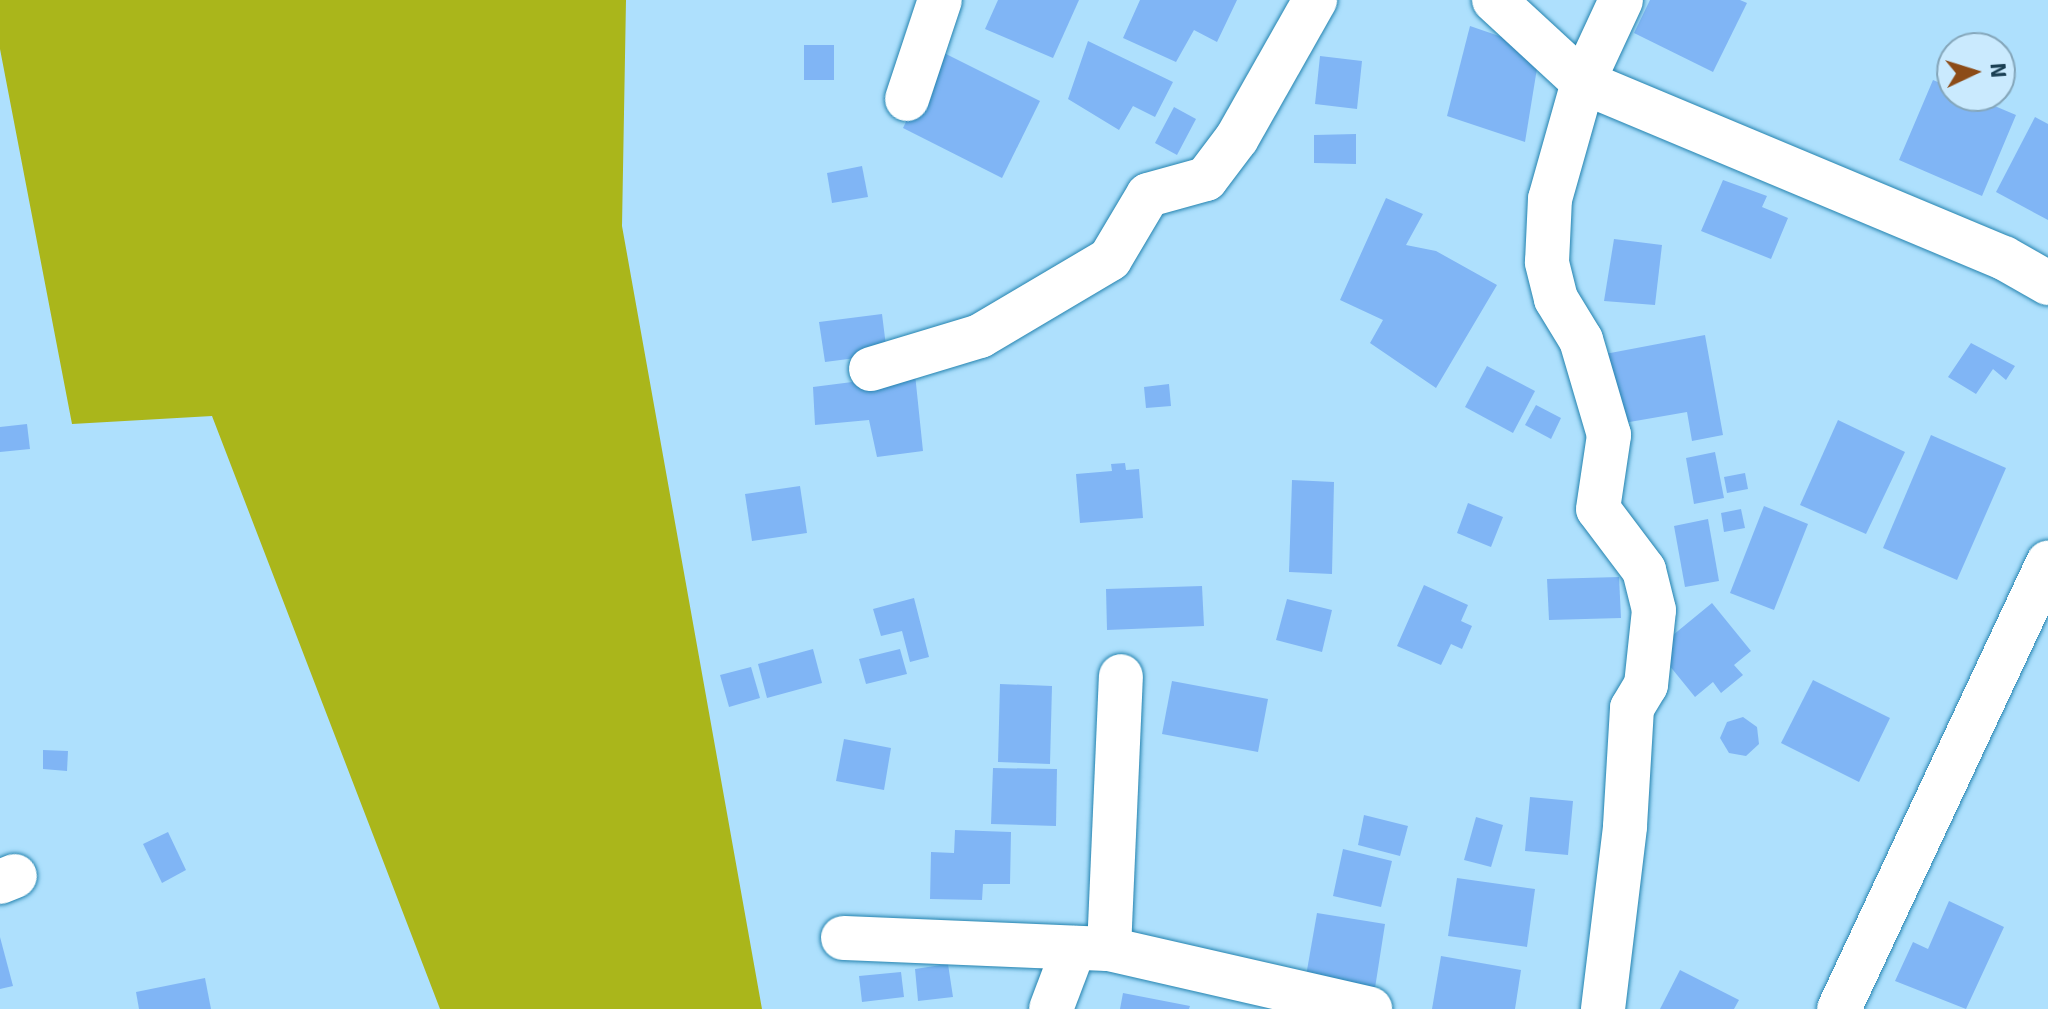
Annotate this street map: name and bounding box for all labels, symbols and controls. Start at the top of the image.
north arrow [1936,32,2016,112]
text: N [1984,62,2012,79]

